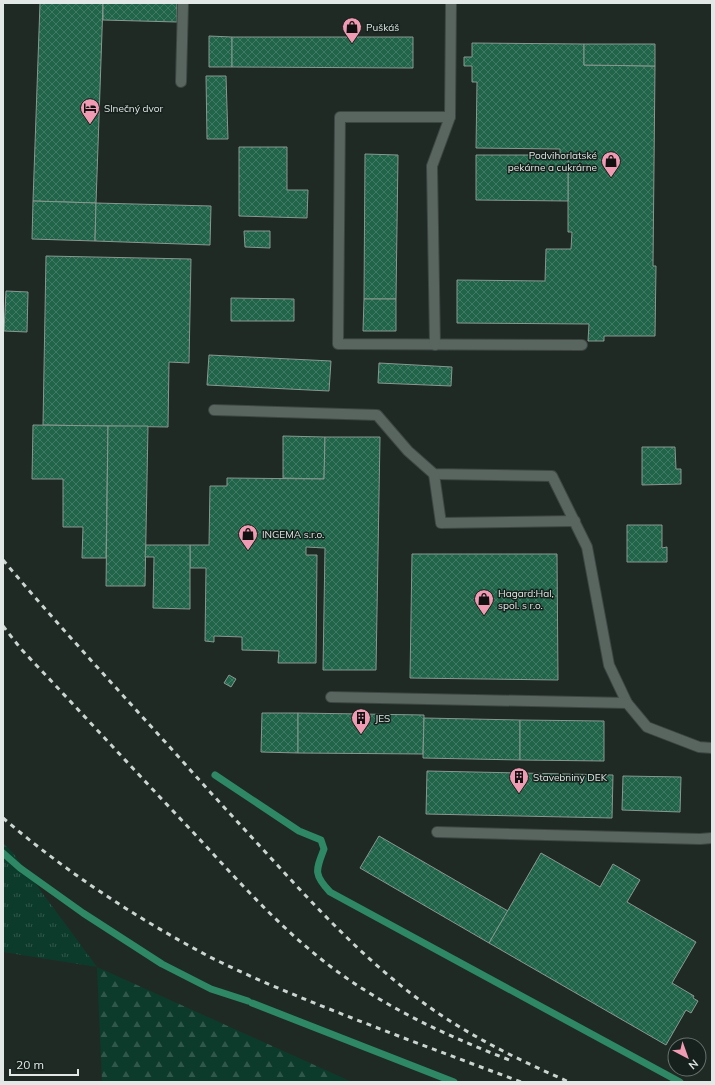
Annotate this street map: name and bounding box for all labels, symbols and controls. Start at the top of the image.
shop icon: Puškáš [341,16,363,44]
place label: Puškáš [366,21,399,34]
hotel icon: Slnečný dvor [79,97,101,125]
place label: Slnečný dvor [104,102,164,115]
place label: Podvihorlatské pekárne a cukrárne [508,149,597,174]
shop icon: Podvihorlatské pekárne a cukrárne [600,150,622,178]
shop icon: INGEMA s.r.o. [237,523,259,551]
place label: INGEMA s.r.o. [262,528,324,541]
place label: Hagard:Hal, spol. s r.o. [498,587,554,612]
shop icon: Hagard:Hal, spol. s r.o. [473,588,495,616]
building icon: JES [350,707,372,735]
place label: JES [375,712,390,725]
building icon: Stavebniny DEK [508,766,530,794]
place label: Stavebniny DEK [533,771,608,784]
north arrow [667,1037,707,1077]
scale bar [10,1051,78,1077]
text: 20 m [16,1057,44,1072]
text: N [686,1057,701,1073]

